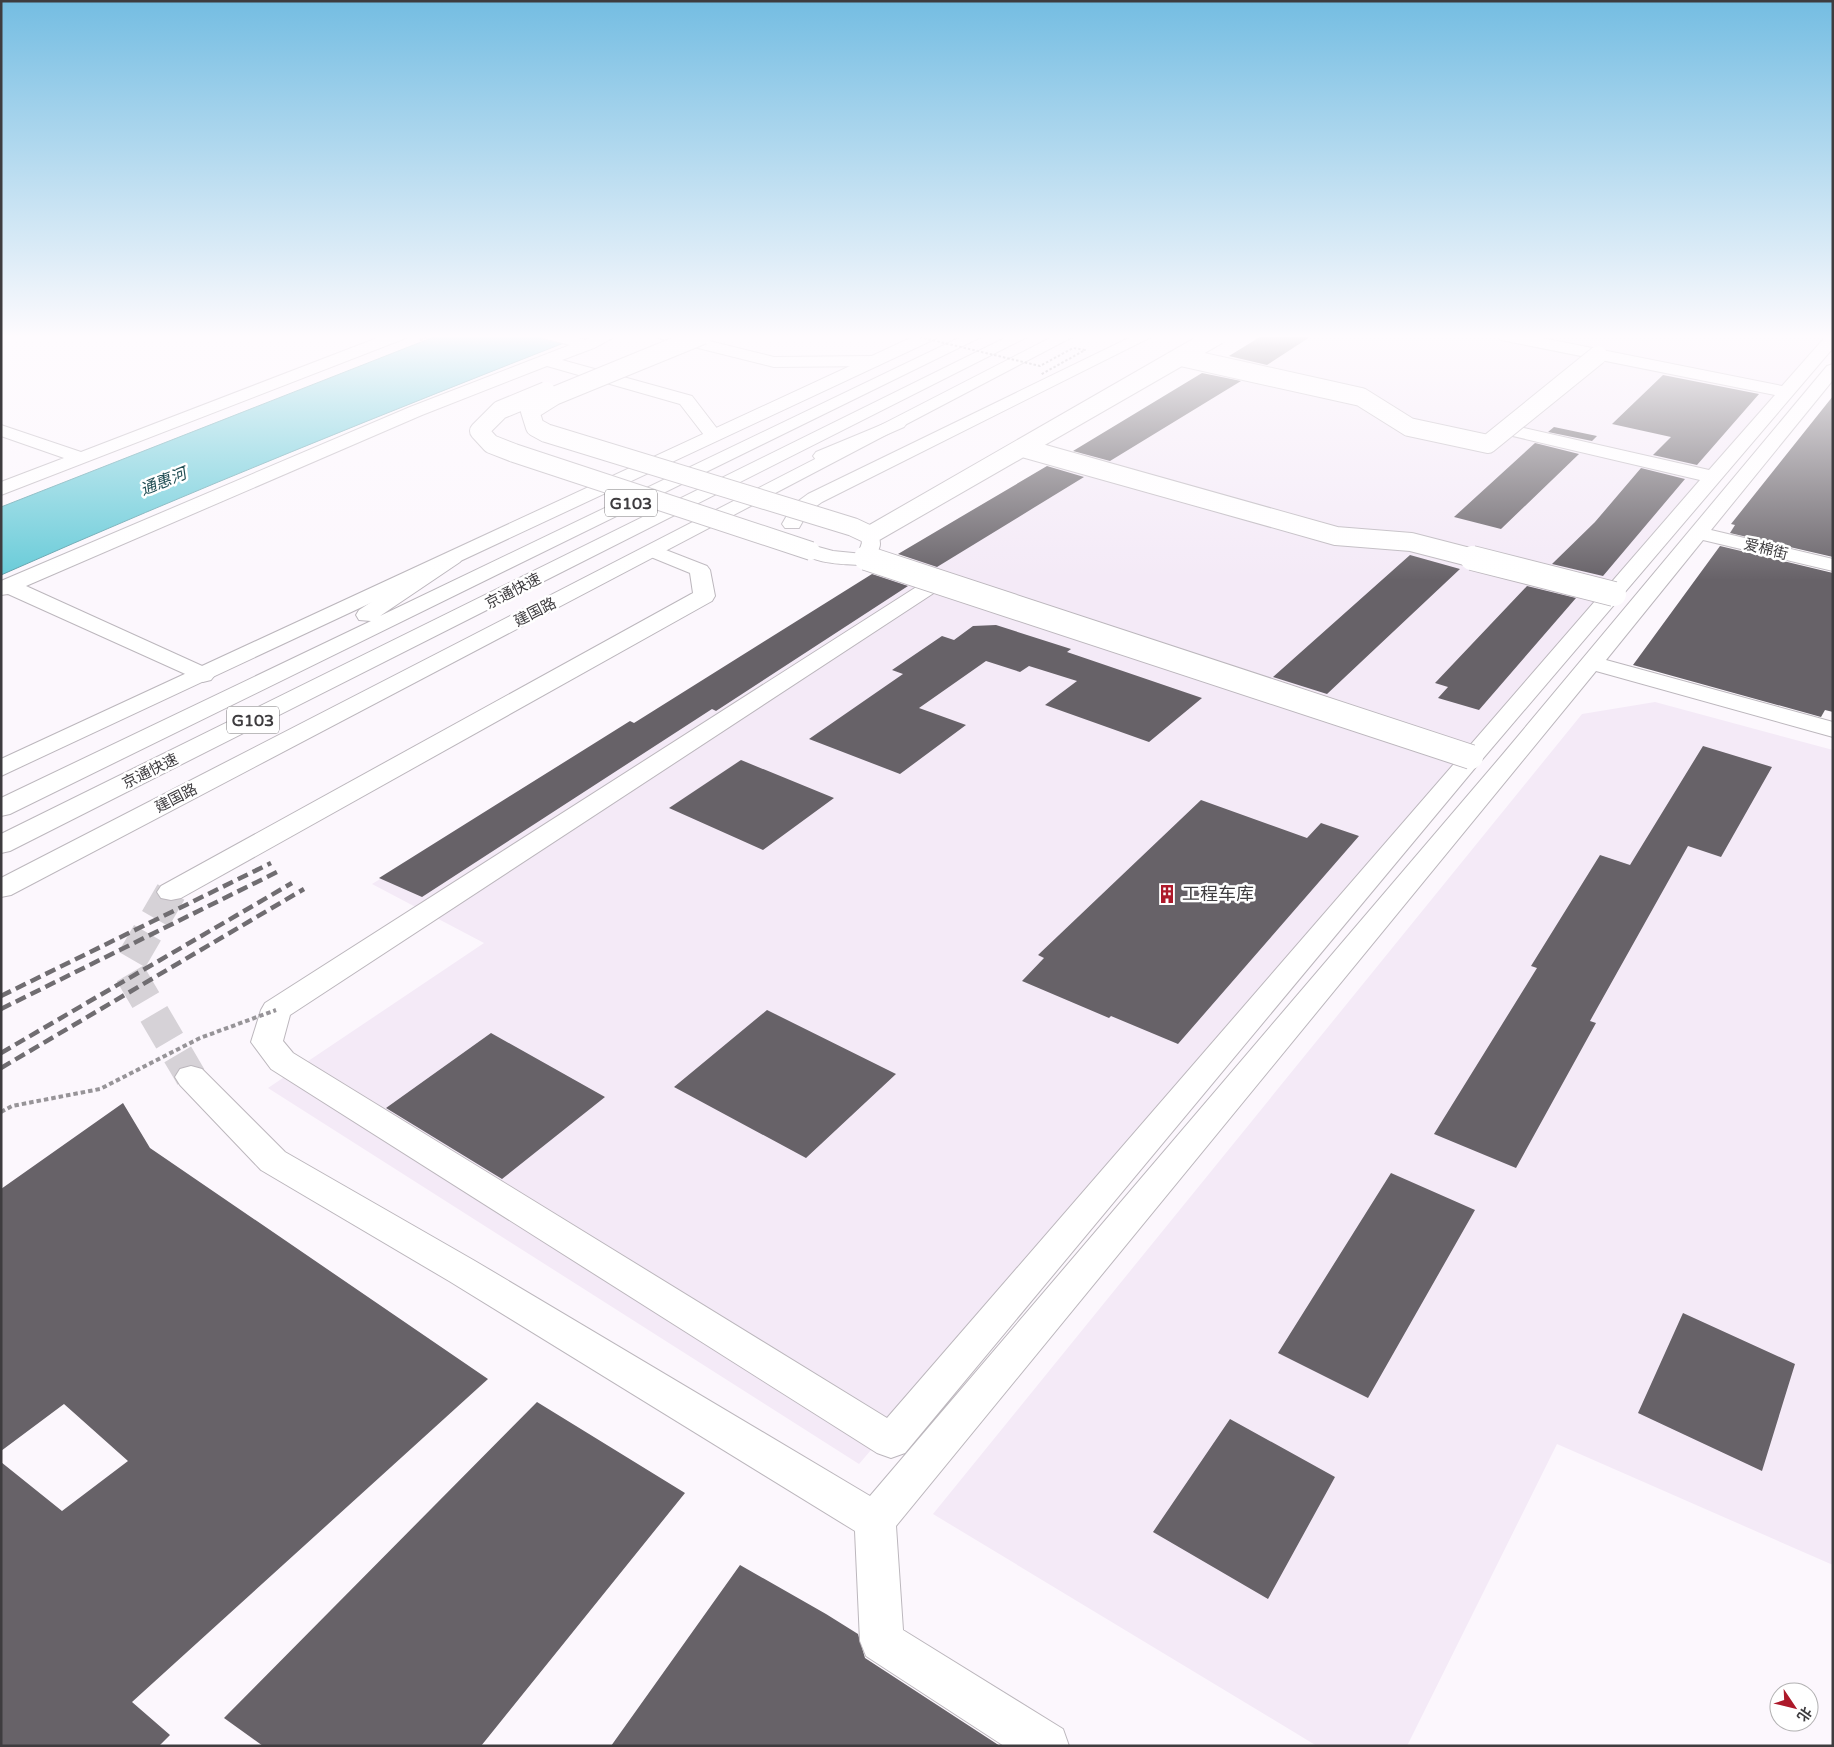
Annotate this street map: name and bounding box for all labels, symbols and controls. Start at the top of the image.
water label: 通惠河 [137,463,192,500]
road number: G103 [605,489,657,516]
street label: 爱棉街 [1742,535,1790,563]
street label: 京通快速 [482,569,544,613]
street label: 建国路 [511,594,559,630]
road number: G103 [227,706,279,734]
street label: 京通快速 [119,750,181,792]
street label: 建国路 [152,780,200,816]
building icon: 工程车库 [1156,883,1178,905]
place label: 工程车库 [1182,883,1254,905]
north arrow [1769,1682,1819,1732]
text: 北 [1793,1704,1815,1725]

